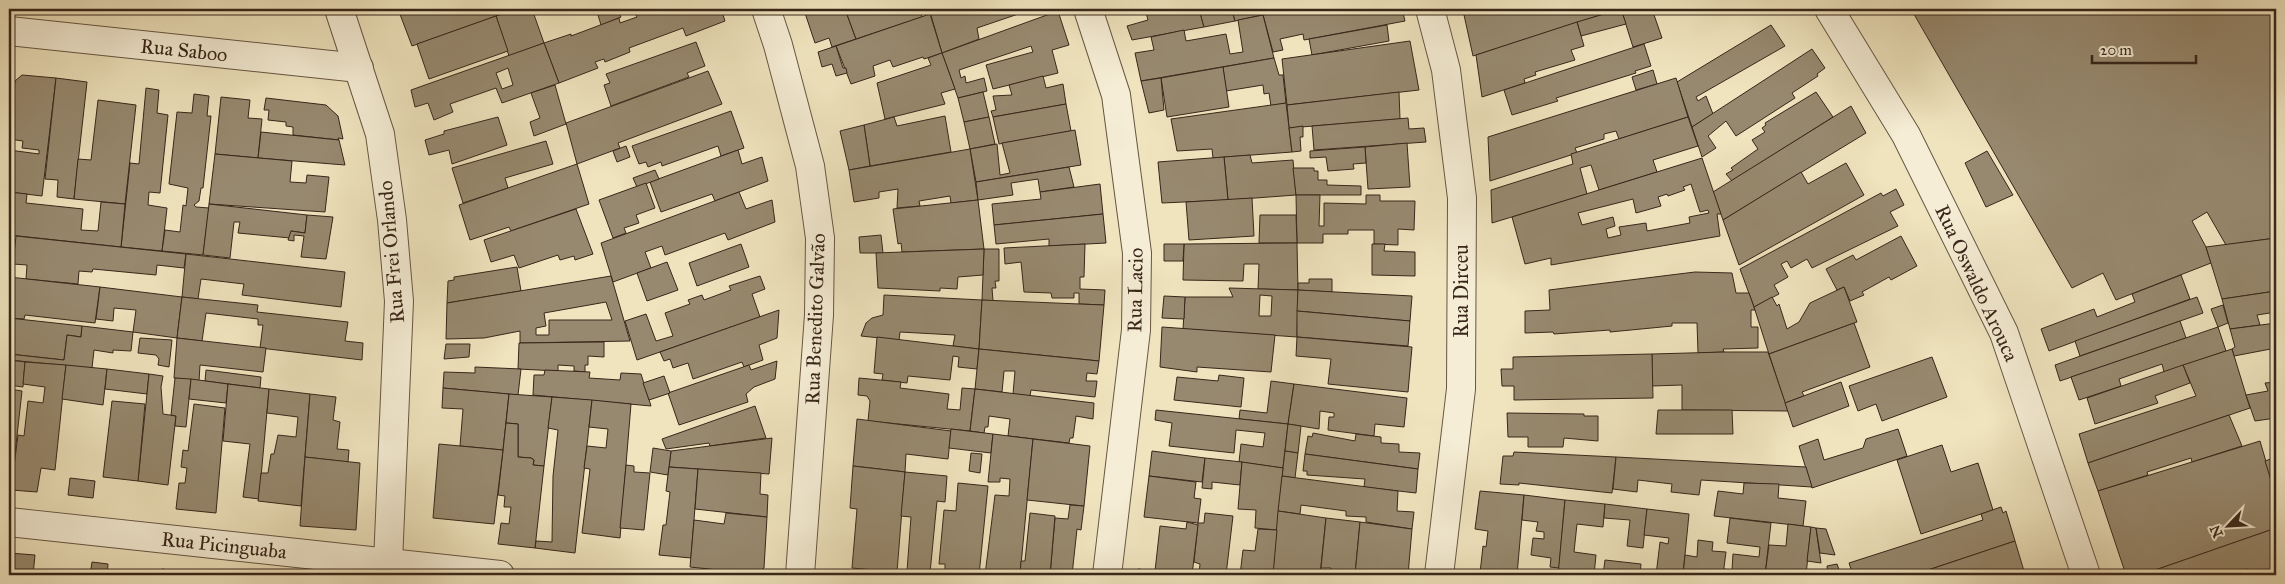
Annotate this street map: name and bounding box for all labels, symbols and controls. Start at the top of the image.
scale bar [2092,32,2196,64]
street label: Rua Saboo [139,33,229,67]
text: 20 m [2100,41,2132,59]
street label: Rua Frei Orlando [373,180,409,324]
street label: Rua Oswaldo Arouca [1930,201,2024,366]
street label: Rua Benedito Galvão [800,233,830,405]
street label: Rua Dirceu [1449,244,1473,338]
street label: Rua Lacio [1122,248,1148,332]
north arrow [2202,502,2252,552]
text: N [2206,522,2227,540]
street label: Rua Picinguaba [160,526,288,565]

